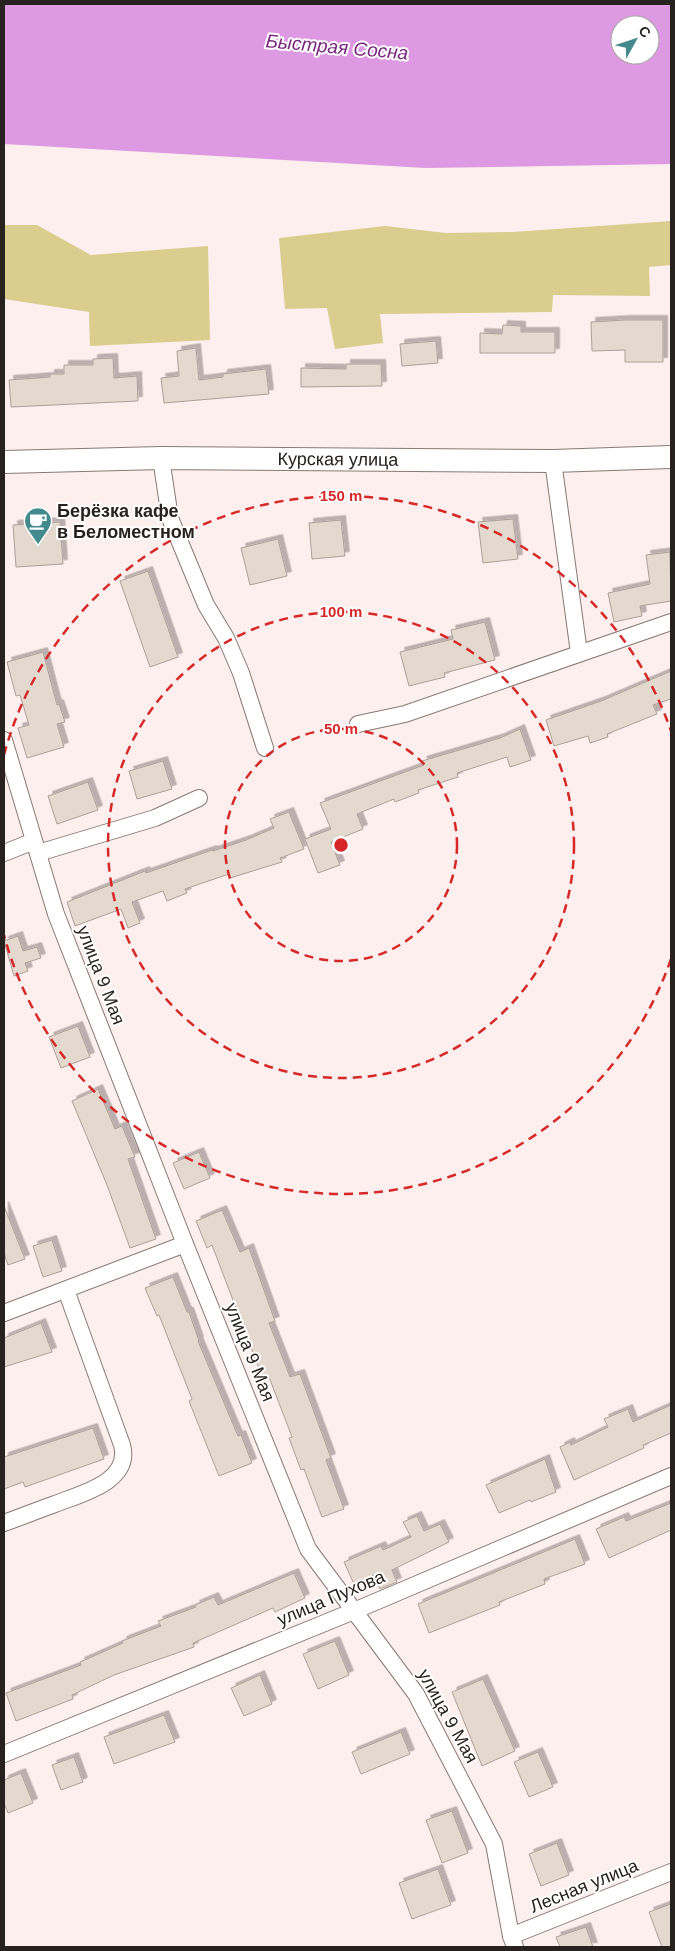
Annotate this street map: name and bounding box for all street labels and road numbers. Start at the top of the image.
street label: Курская улица [277,449,399,470]
street label: улица 9 Мая [73,923,129,1027]
street label: улица 9 Мая [221,1300,279,1404]
street label: улица Пухова [274,1566,389,1630]
street label: улица 9 Мая [414,1665,482,1767]
street label: Лесная улица [527,1855,642,1917]

